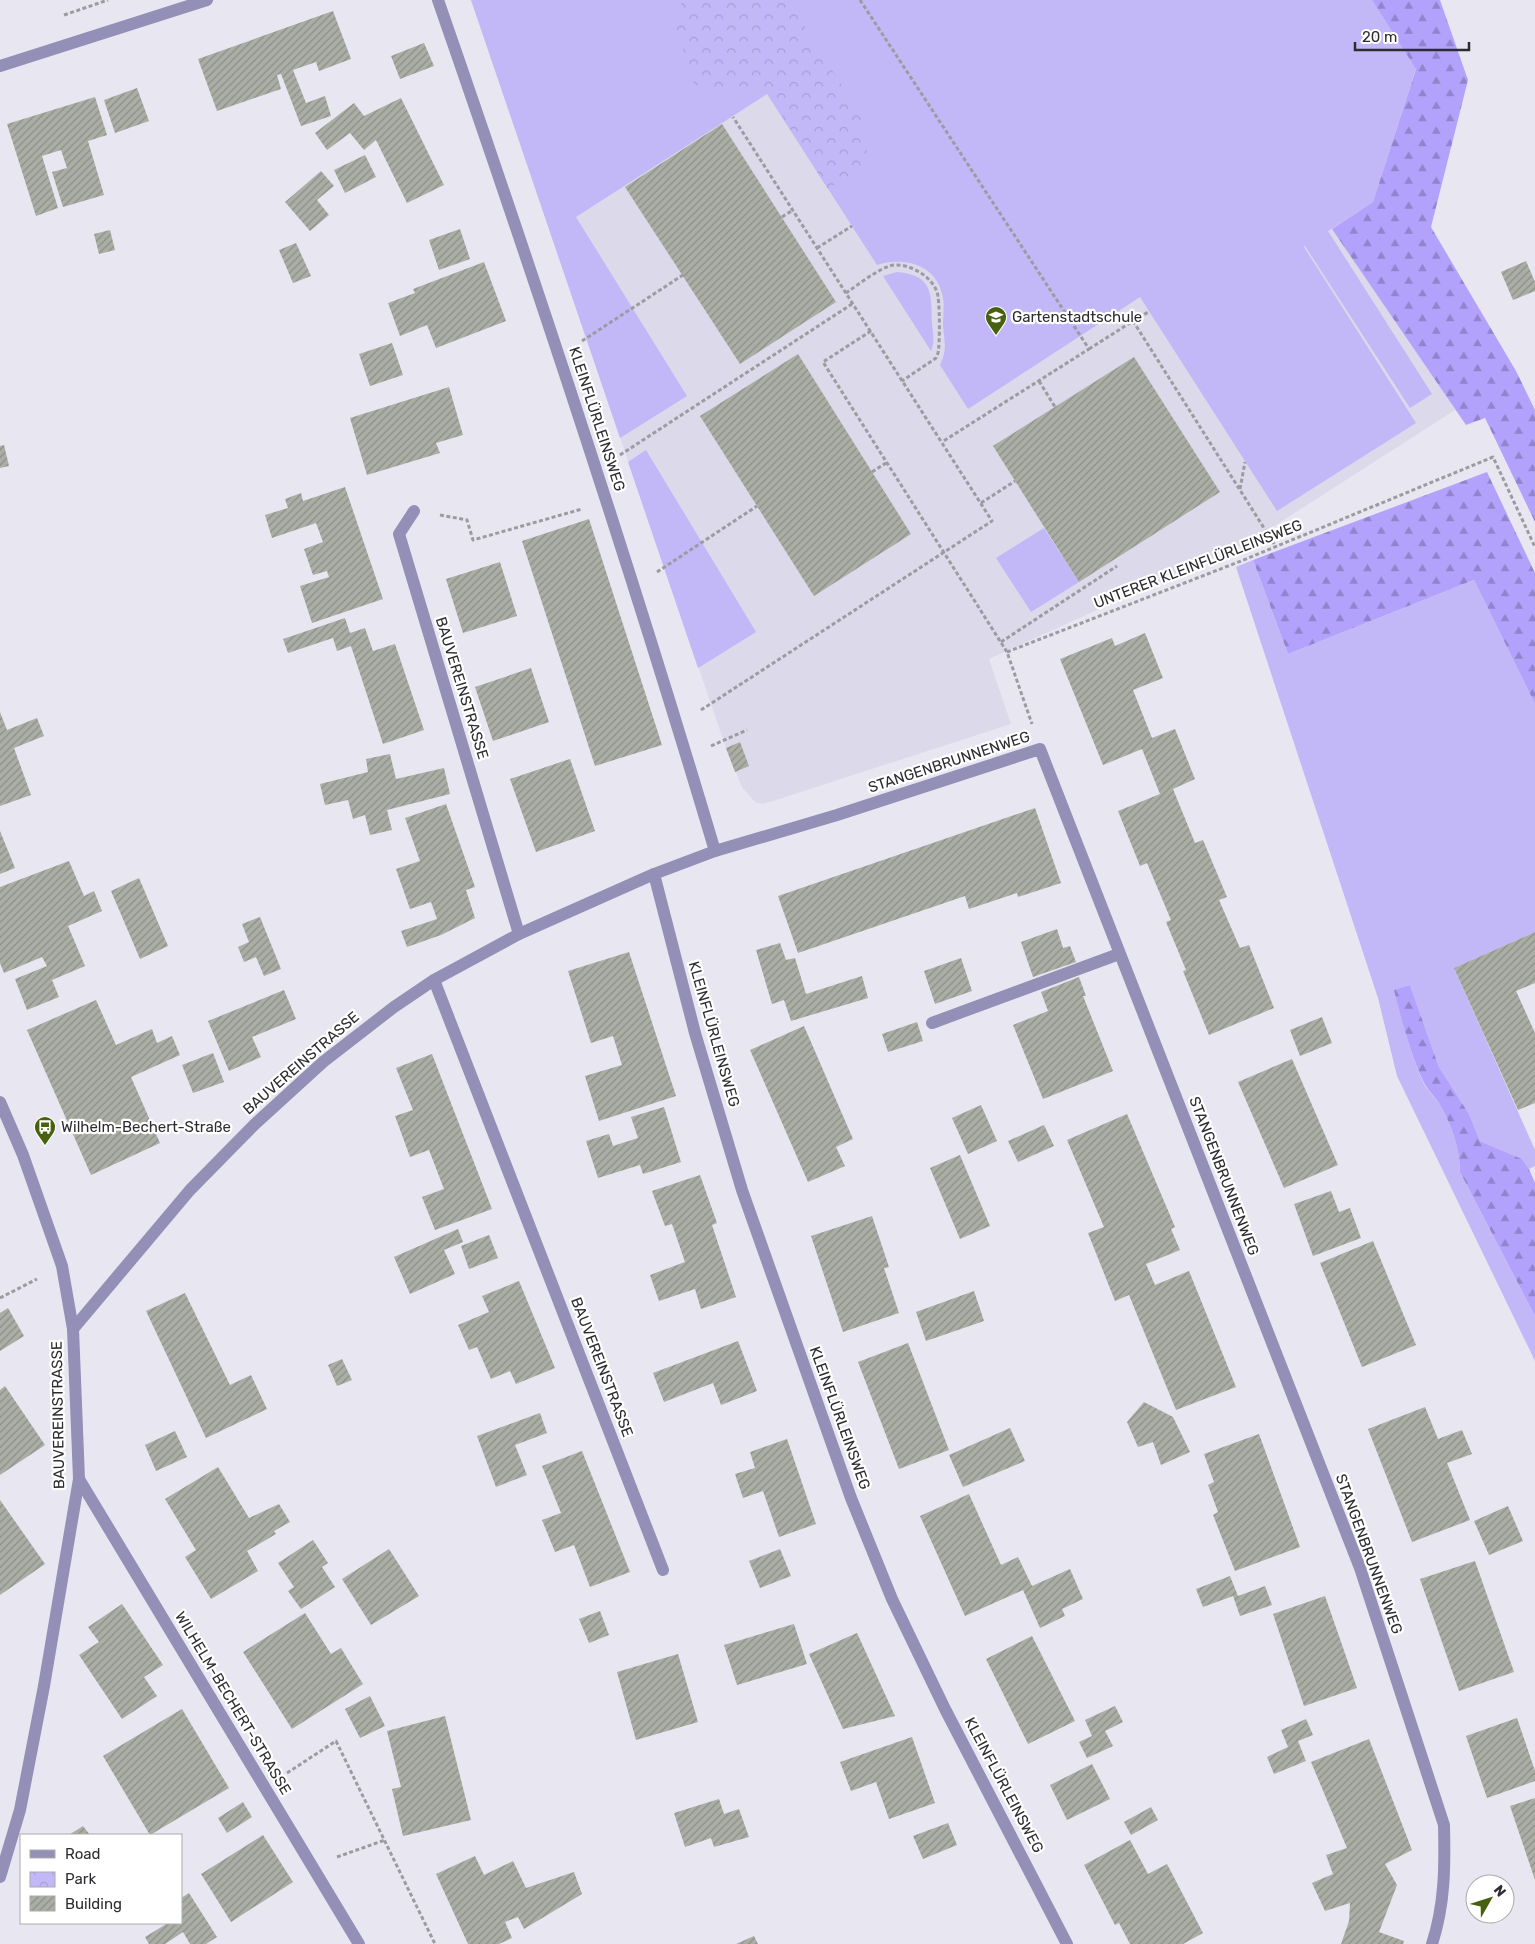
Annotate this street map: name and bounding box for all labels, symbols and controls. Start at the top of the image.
scale bar [1355,20,1469,52]
text: 20 m [1362,28,1397,46]
school or university icon: Gartenstadtschule [984,305,1008,336]
place label: Gartenstadtschule [1012,308,1142,326]
street label: KLEINFLÜRLEINSWEG [565,345,629,493]
street label: UNTERER KLEINFLÜRLEINSWEG [1091,516,1305,612]
street label: BAUVEREINSTRASSE [432,615,492,761]
street label: STANGENBRUNNENWEG [866,727,1032,797]
street label: KLEINFLÜRLEINSWEG [685,959,743,1109]
street label: BAUVEREINSTRASSE [239,1008,363,1118]
street label: STANGENBRUNNENWEG [1185,1094,1263,1258]
bus stop icon: Wilhelm-Bechert-Straße [33,1115,57,1146]
place label: Wilhelm-Bechert-Straße [61,1118,231,1136]
street label: BAUVEREINSTRASSE [567,1295,637,1439]
street label: BAUVEREINSTRASSE [48,1341,68,1489]
street label: KLEINFLÜRLEINSWEG [806,1344,874,1492]
street label: STANGENBRUNNENWEG [1332,1472,1406,1636]
street label: WILHELM-BECHERT-STRASSE [171,1608,295,1798]
street label: KLEINFLÜRLEINSWEG [961,1714,1047,1856]
legend [20,1834,182,1924]
text: Road [65,1845,101,1863]
text: Park [65,1870,96,1888]
north arrow [1465,1874,1515,1924]
text: N [1490,1882,1509,1900]
text: Building [65,1895,122,1913]

